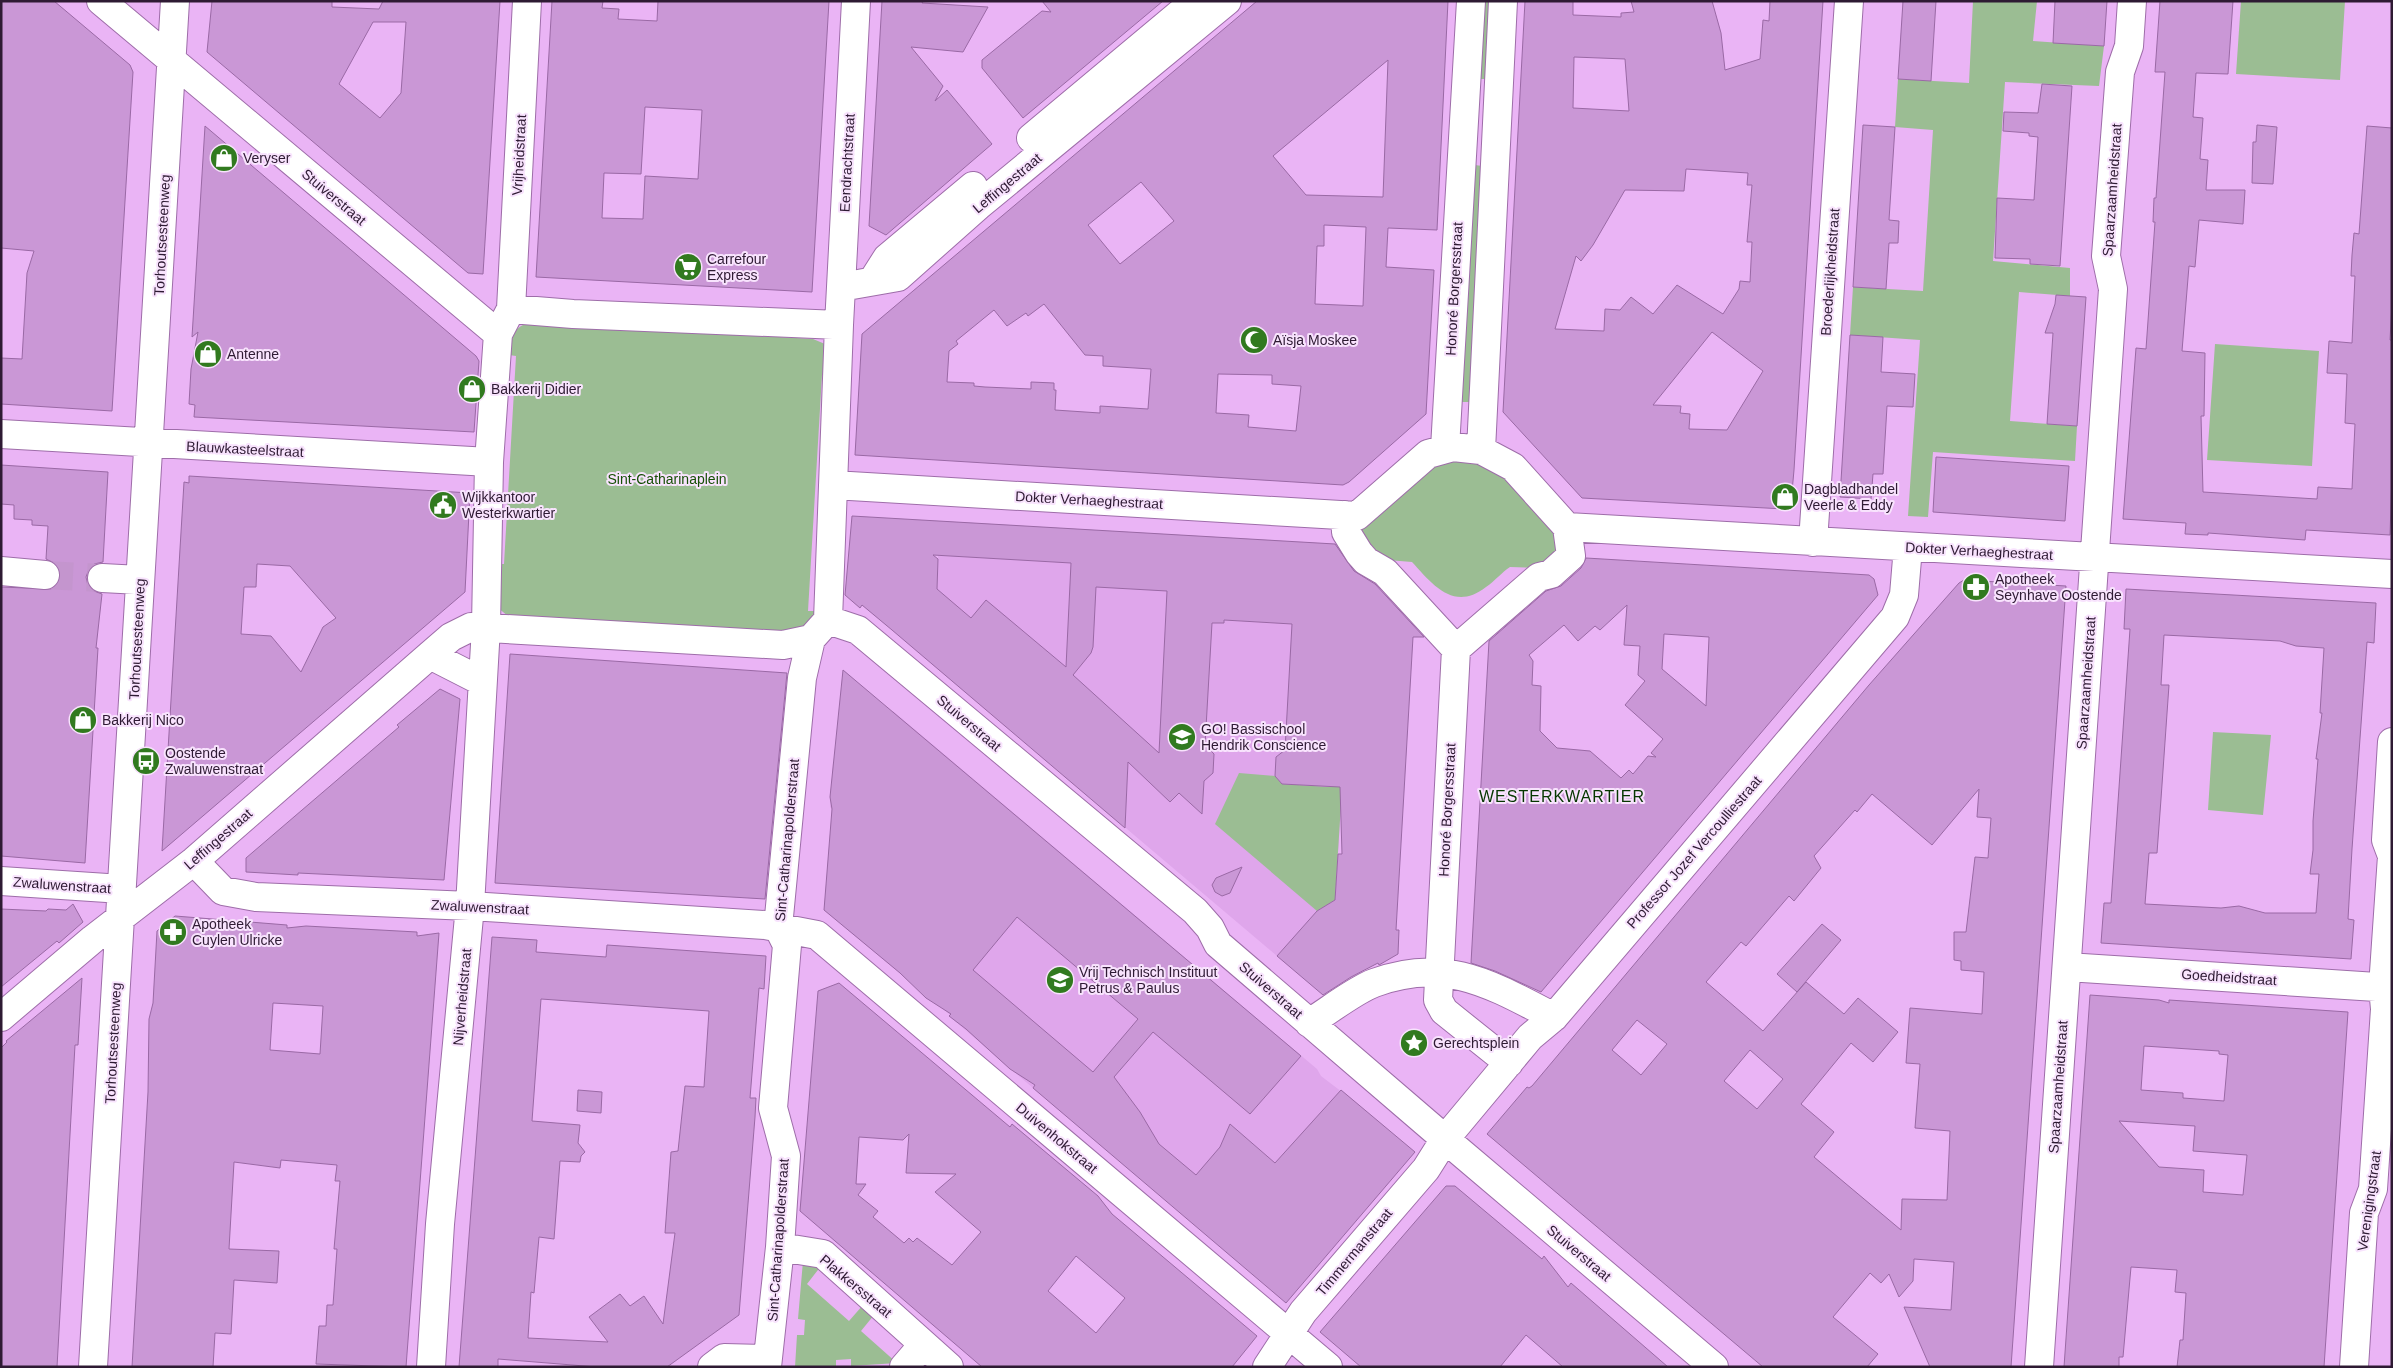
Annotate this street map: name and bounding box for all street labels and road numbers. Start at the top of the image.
street label: Eendrachtstraat [836,113,858,213]
street label: Vrijheidstraat [509,114,529,196]
street label: Spaarzaamheidstraat [2099,123,2125,257]
street label: Leffingestraat [969,150,1045,216]
street label: Stuiverstraat [299,166,369,228]
street label: Torhoutsesteenweg [151,174,173,296]
street label: Broederlijkheidstraat [1818,208,1842,336]
street label: Honoré Borgersstraat [1443,222,1465,356]
street label: Blauwkasteelstraat [186,438,304,460]
street label: Dokter Verhaeghestraat [1015,488,1163,512]
street label: Dokter Verhaeghestraat [1905,539,2053,563]
street label: Torhoutsesteenweg [126,578,148,700]
street label: Spaarzaamheidstraat [2073,616,2099,750]
street label: Stuiverstraat [934,692,1004,754]
street label: Honoré Borgersstraat [1436,743,1458,877]
street label: Sint-Catharinapolderstraat [772,758,802,922]
street label: Professor Jozef Vercoulliestraat [1623,772,1765,932]
street label: Leffingestraat [181,805,255,873]
street label: Zwaluwenstraat [13,874,112,896]
street label: Zwaluwenstraat [431,896,529,918]
street label: Nijverheidstraat [450,948,474,1046]
street label: Stuiverstraat [1236,958,1306,1022]
street label: Goedheidstraat [2181,966,2277,988]
street label: Torhoutsesteenweg [102,982,124,1104]
street label: Spaarzaamheidstraat [2045,1020,2071,1154]
street label: Duivenhokstraat [1013,1099,1101,1177]
street label: Verenigingstraat [2354,1150,2384,1252]
street label: Sint-Catharinapolderstraat [764,1158,792,1322]
street label: Timmermanstraat [1313,1205,1395,1299]
street label: Stuiverstraat [1544,1222,1614,1284]
street label: Plakkersstraat [817,1251,895,1321]

